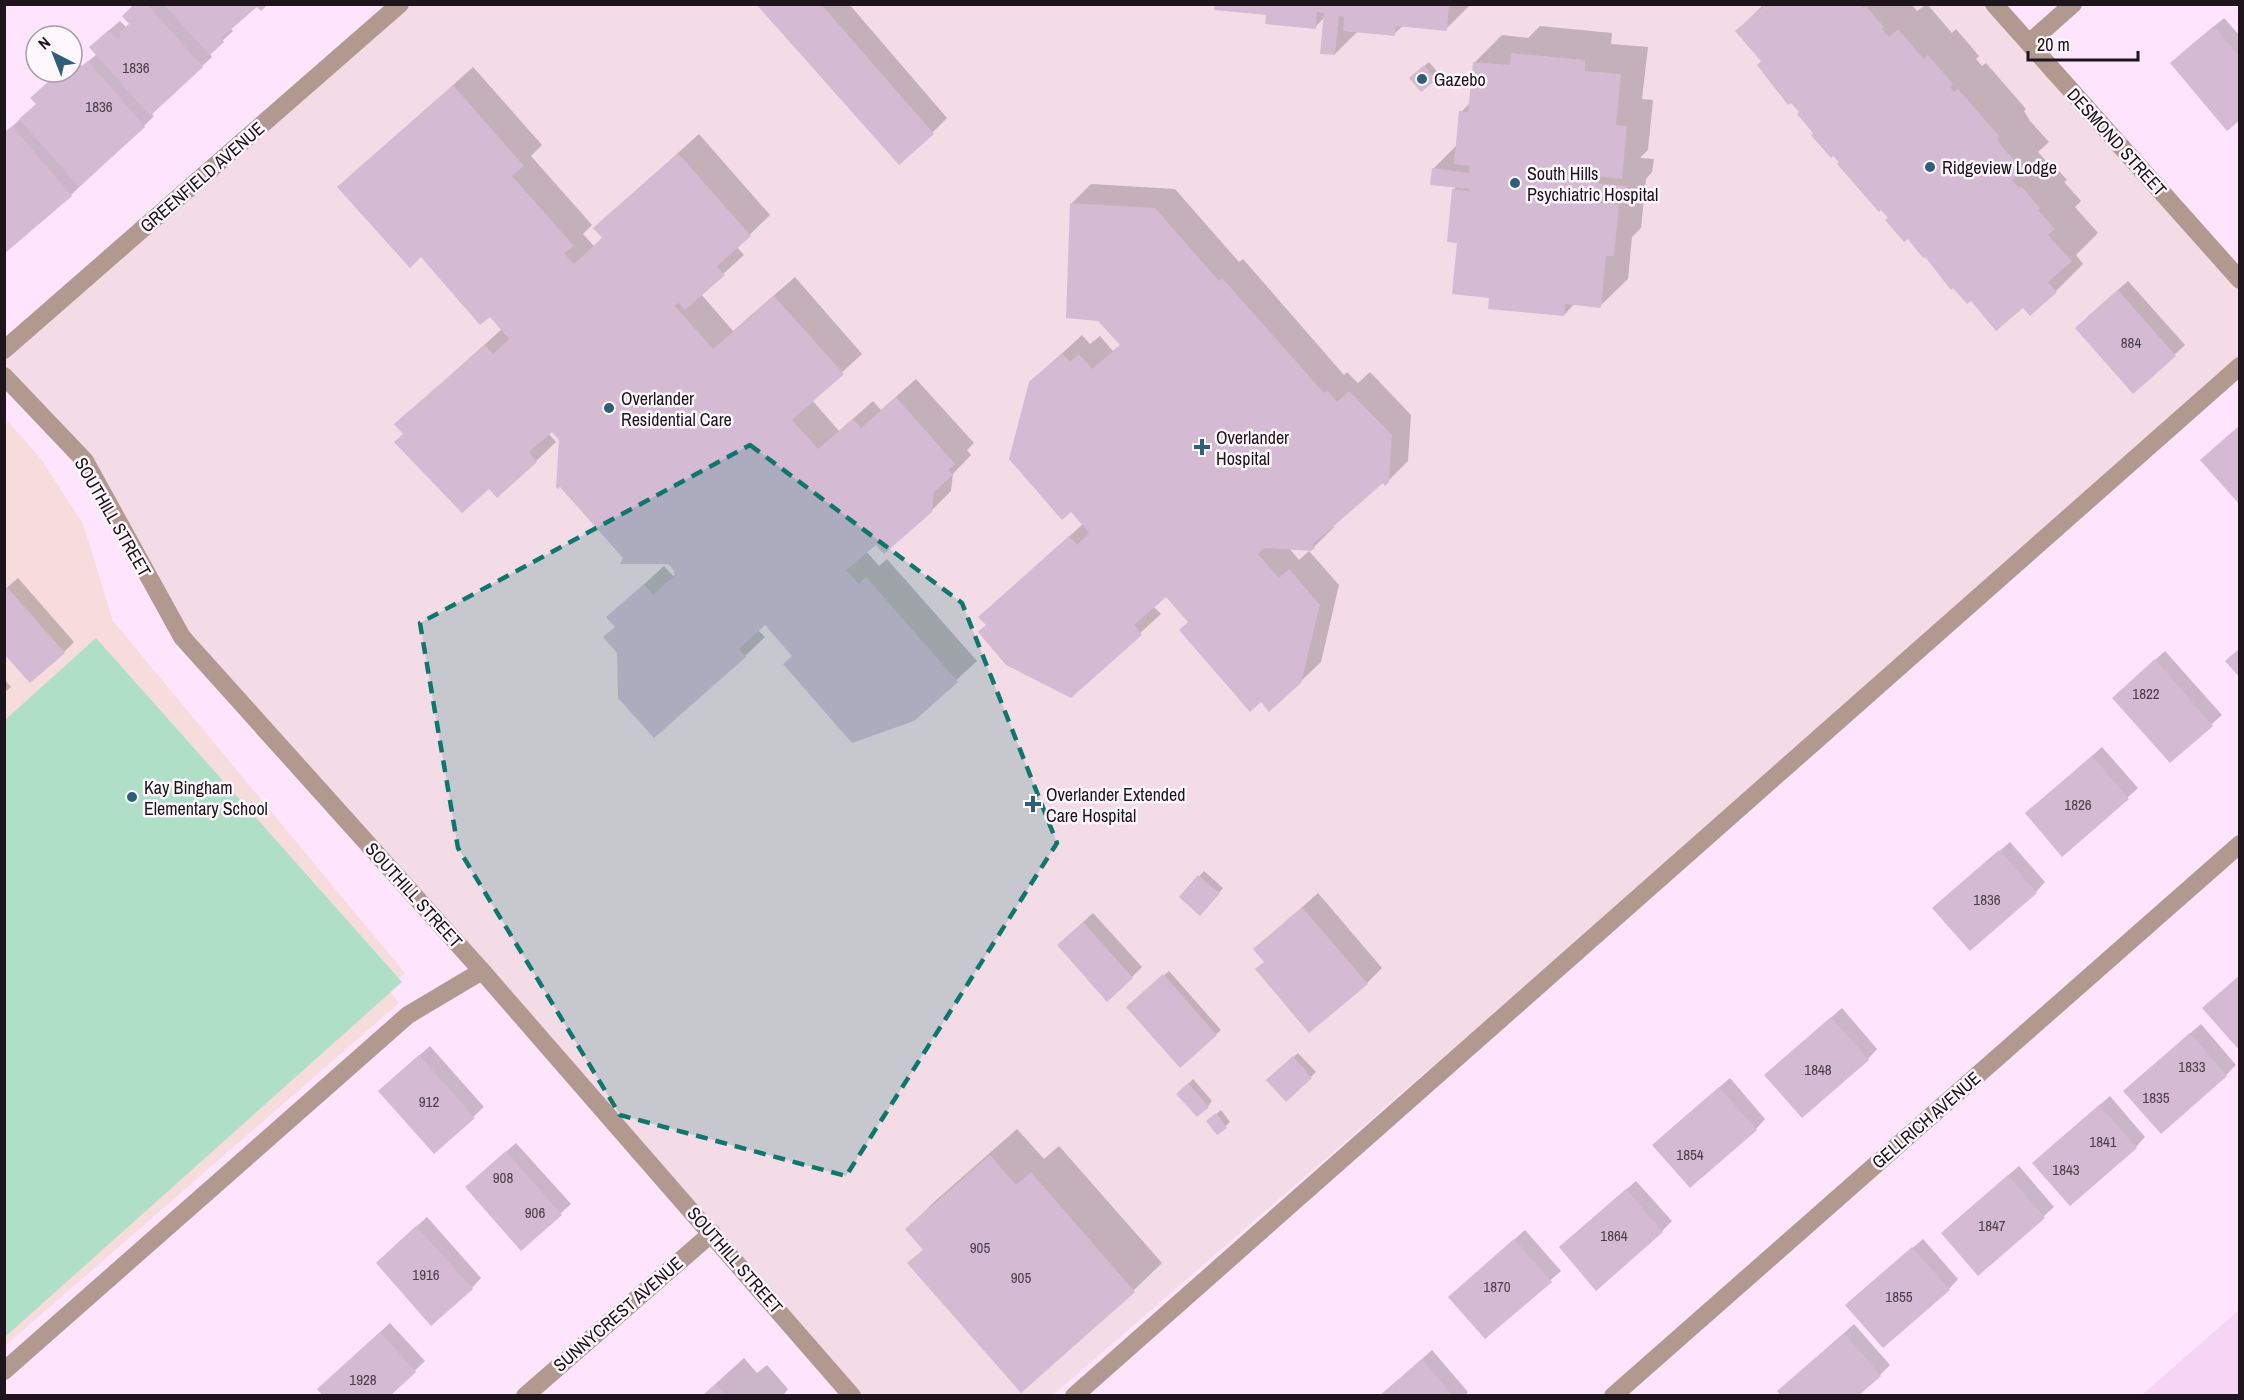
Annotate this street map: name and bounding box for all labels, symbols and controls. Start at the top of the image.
north arrow [24,24,84,84]
scale bar [2028,24,2138,62]
text: N [33,32,55,54]
text: 20 m [2037,32,2070,57]
house number: 1836 [122,57,150,78]
place label: Gazebo [1434,67,1486,92]
marker: Gazebo [1415,72,1429,86]
street label: DESMOND STREET [2062,82,2172,202]
house number: 1836 [85,96,113,117]
street label: GREENFIELD AVENUE [134,116,270,238]
place label: Ridgeview Lodge [1942,155,2057,180]
marker: Ridgeview Lodge [1923,160,1937,174]
place label: South Hills Psychiatric Hospital [1527,161,1658,207]
marker: South Hills Psychiatric Hospital [1508,176,1522,190]
house number: 884 [2121,332,2141,353]
place label: Overlander Residential Care [621,386,732,432]
marker: Overlander Residential Care [602,401,616,415]
place label: Overlander Hospital [1216,425,1289,471]
marker: Overlander Hospital [1193,438,1211,456]
street label: SOUTHILL STREET [69,453,157,581]
house number: 1822 [2132,683,2160,704]
place label: Kay Bingham Elementary School [144,775,268,821]
place label: Overlander Extended Care Hospital [1046,782,1185,828]
marker: Kay Bingham Elementary School [125,790,139,804]
house number: 1826 [2064,794,2092,815]
marker: Overlander Extended Care Hospital [1024,795,1042,813]
street label: SOUTHILL STREET [360,837,468,953]
house number: 1836 [1973,889,2001,910]
house number: 1833 [2178,1056,2206,1077]
house number: 1848 [1804,1059,1832,1080]
street label: GELLRICH AVENUE [1866,1066,1986,1174]
house number: 1835 [2142,1087,2170,1108]
house number: 912 [419,1091,439,1112]
house number: 1841 [2089,1131,2117,1152]
house number: 1854 [1676,1144,1704,1165]
house number: 1843 [2052,1159,2080,1180]
house number: 908 [493,1167,513,1188]
street label: SOUTHILL STREET [682,1201,788,1319]
house number: 906 [525,1202,545,1223]
house number: 1847 [1978,1215,2006,1236]
house number: 1864 [1600,1225,1628,1246]
house number: 905 [970,1237,990,1258]
street label: SUNNYCREST AVENUE [548,1251,688,1377]
house number: 1916 [412,1264,440,1285]
house number: 905 [1011,1267,1031,1288]
house number: 1870 [1483,1276,1511,1297]
house number: 1855 [1885,1286,1913,1307]
house number: 1928 [349,1369,377,1390]

